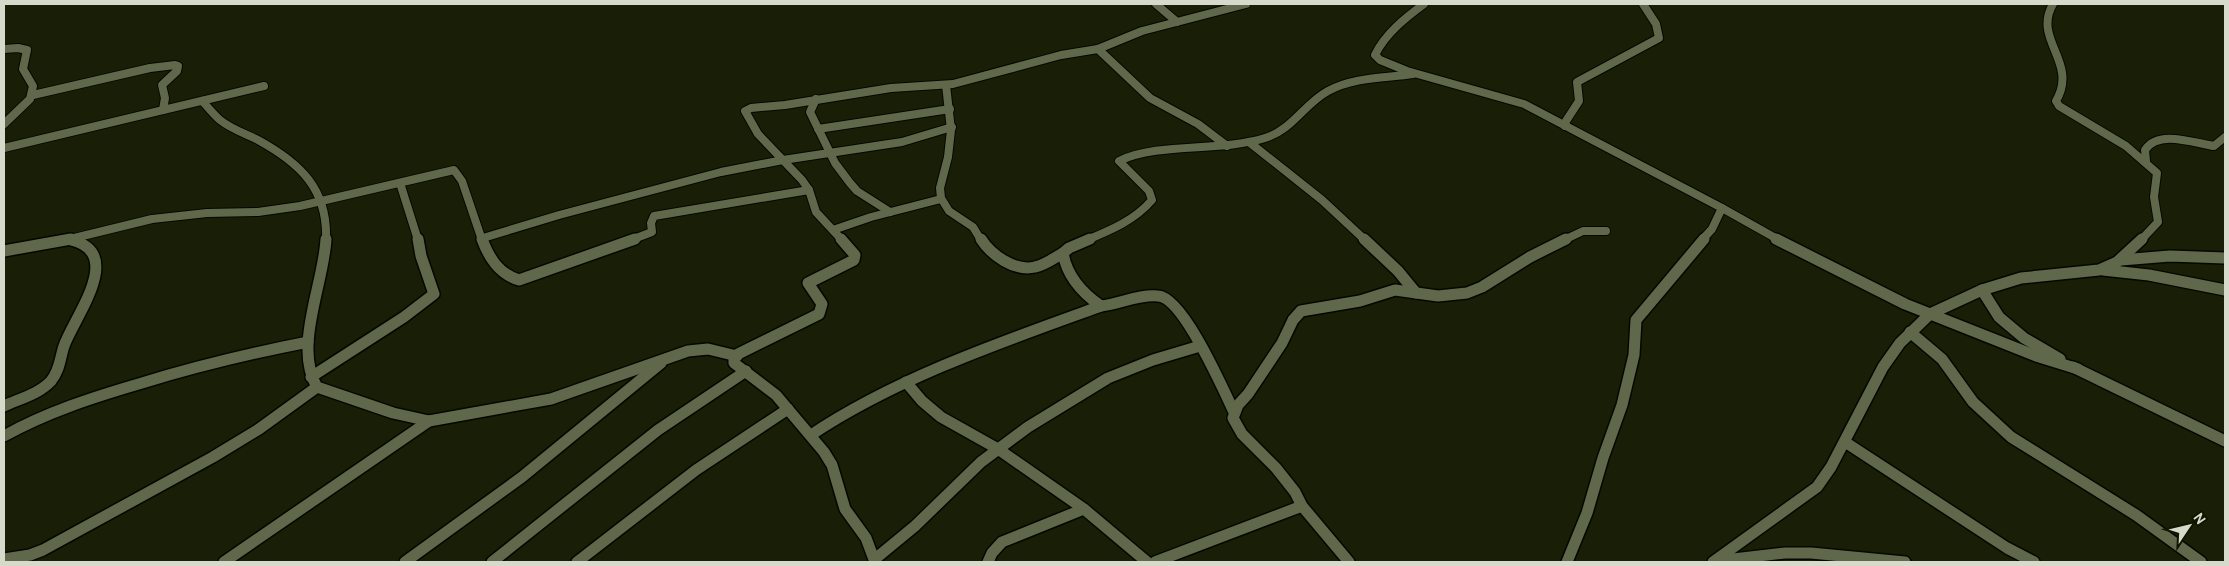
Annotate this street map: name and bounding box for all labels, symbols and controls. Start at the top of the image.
north arrow [2164,501,2214,551]
text: N [2189,510,2208,528]

